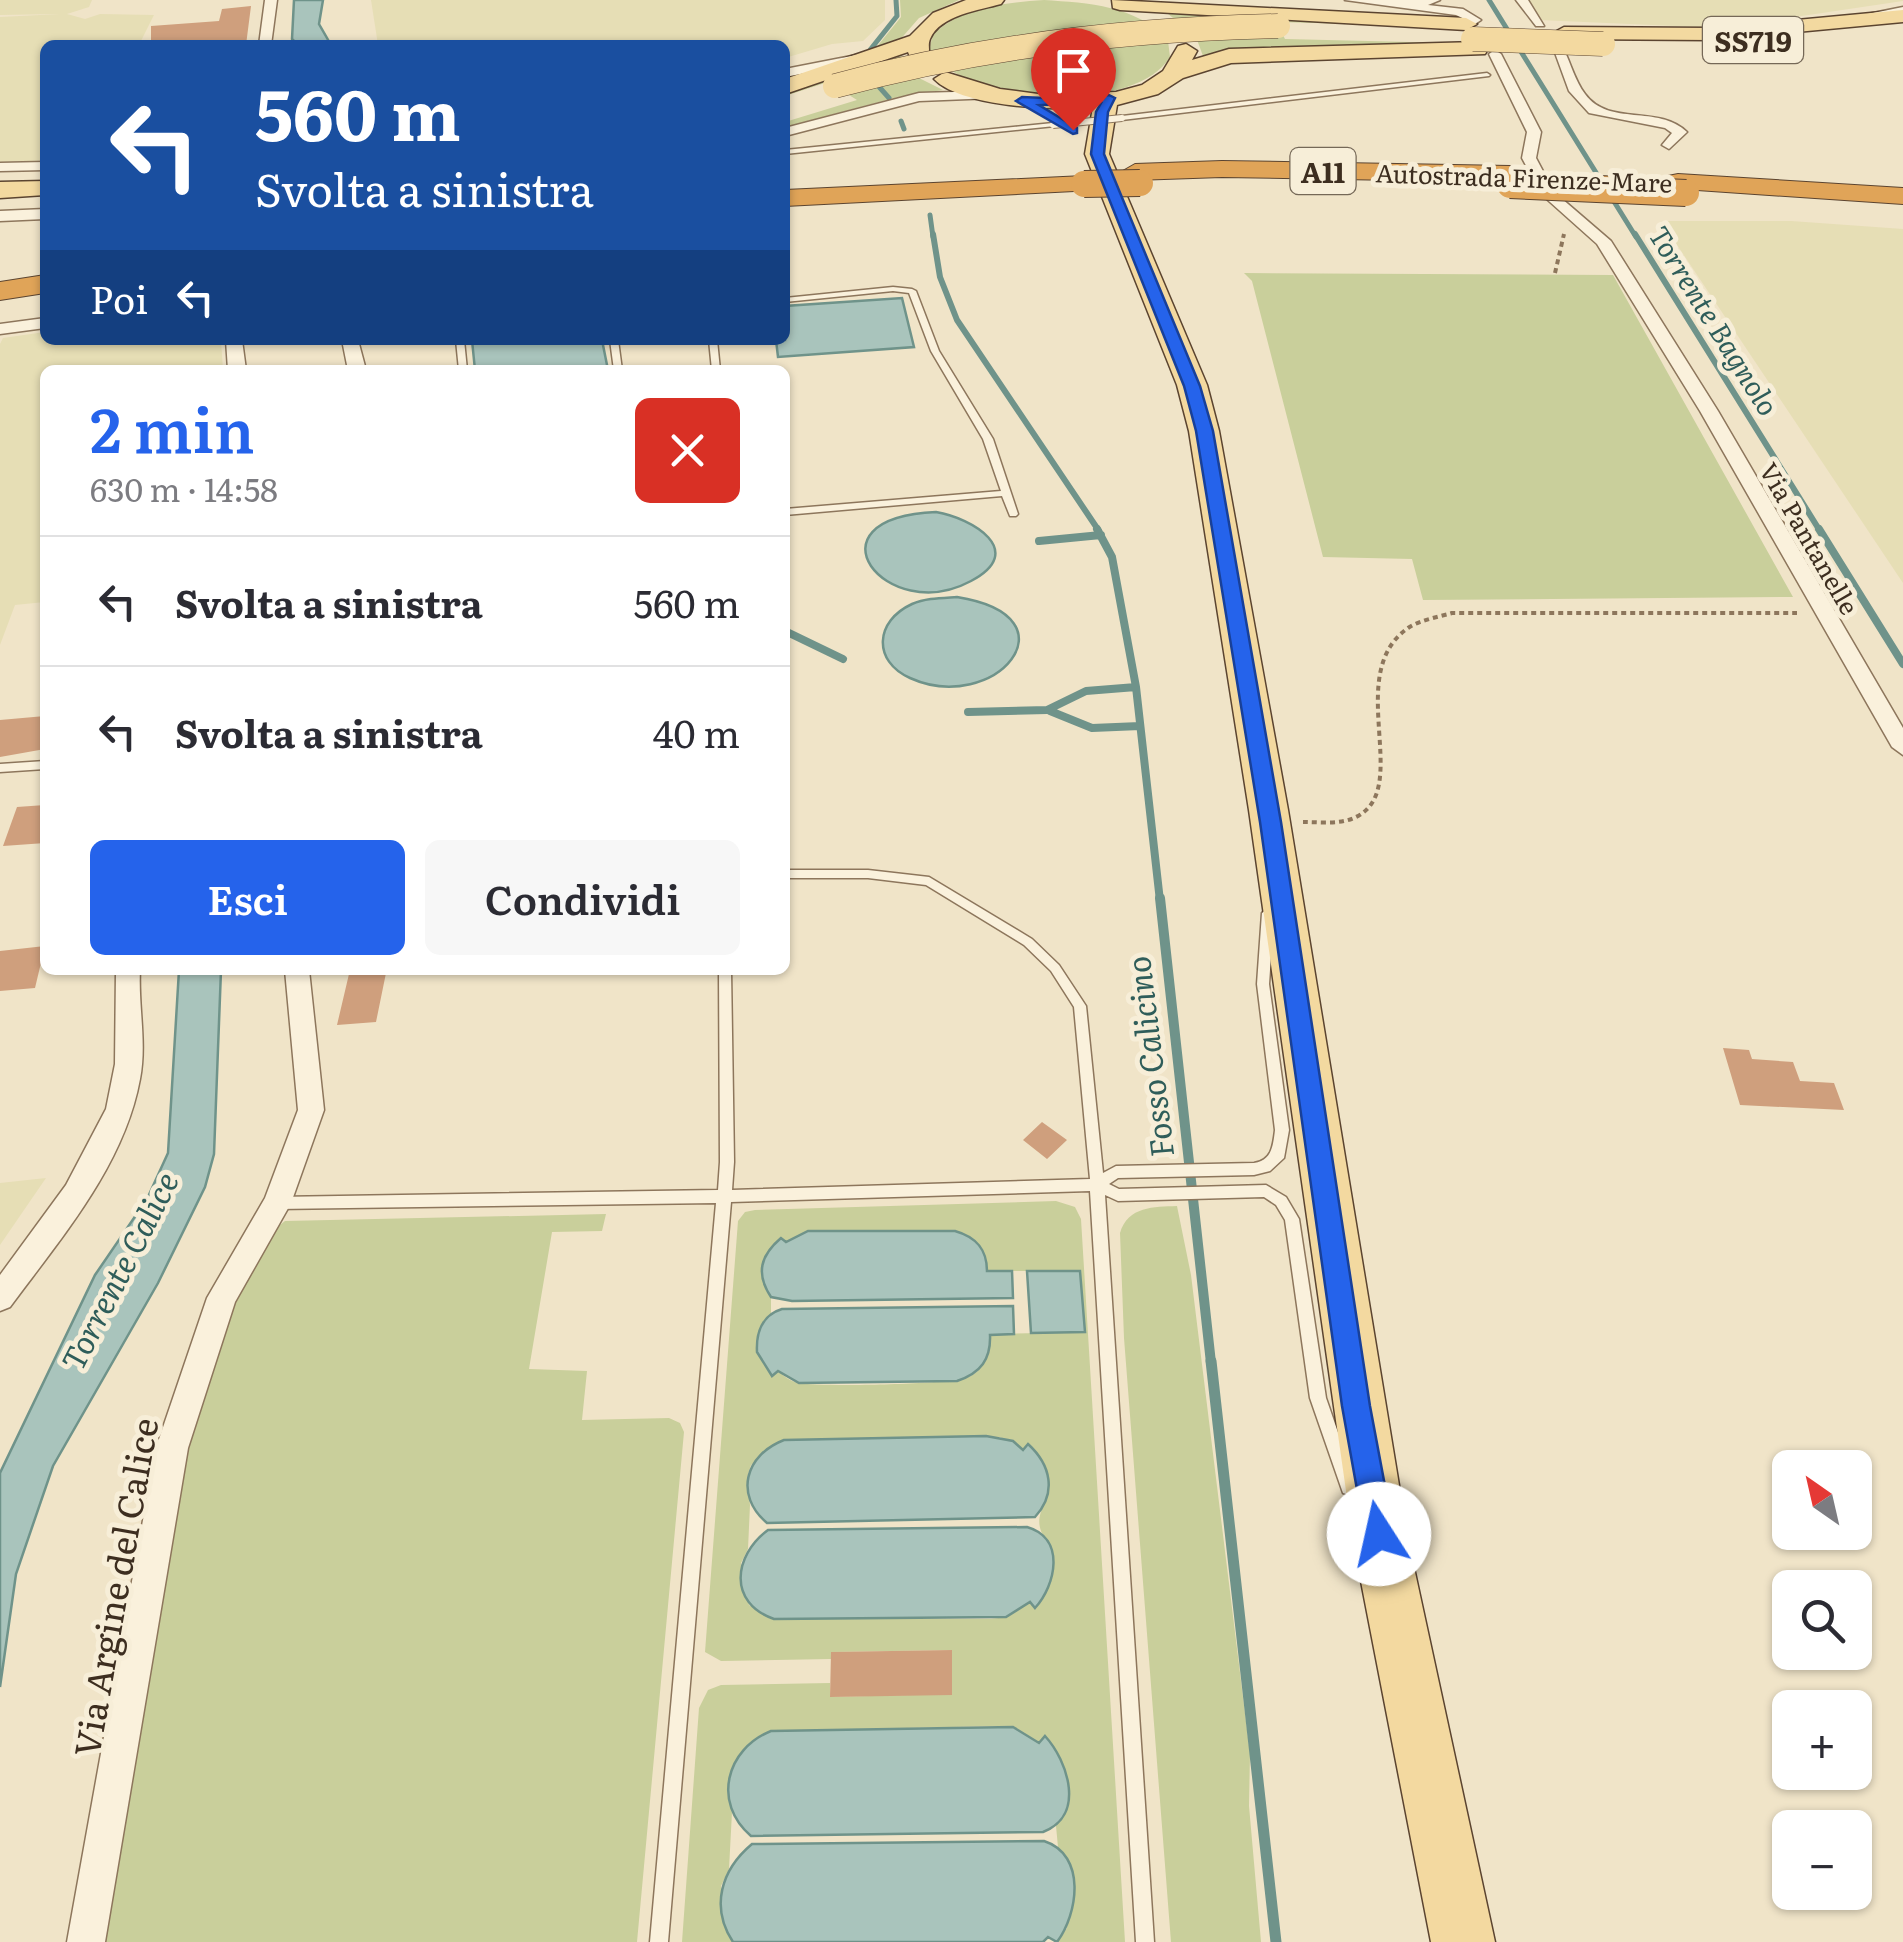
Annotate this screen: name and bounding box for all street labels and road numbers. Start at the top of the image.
road number: SS719 [1703,17,1803,63]
road number: A11 [1290,148,1356,194]
street label: Autostrada Firenze-Mare [1375,153,1673,201]
street label: Via Pantanelle [1751,455,1869,621]
street label: Via Argine del Calice [59,1414,169,1760]

